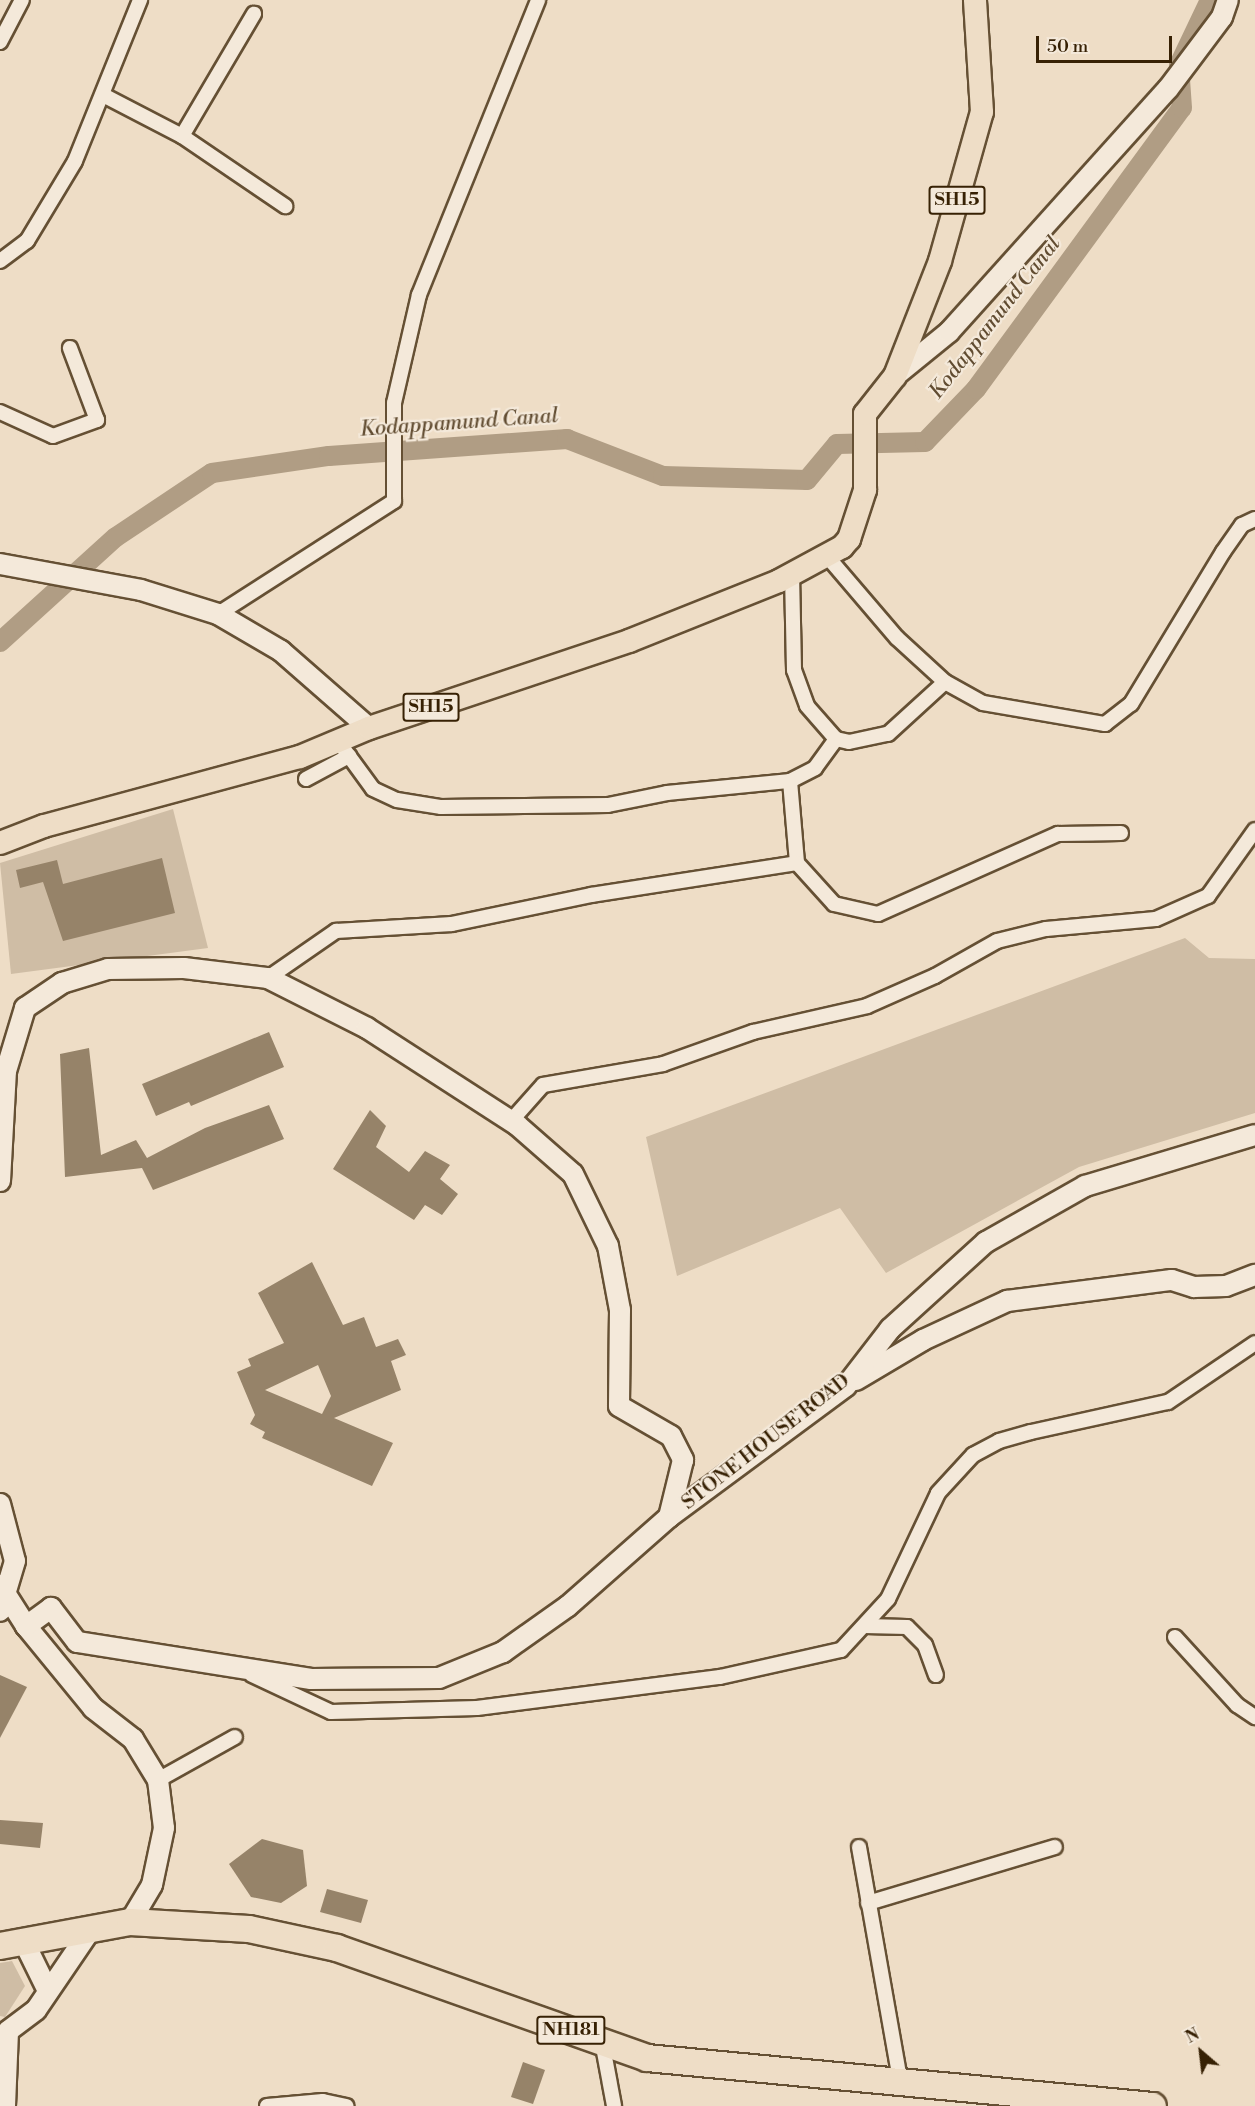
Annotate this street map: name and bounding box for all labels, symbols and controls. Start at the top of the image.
scale bar [1039,24,1176,62]
text: 50 m [1047,35,1088,58]
road number: SH15 [928,185,986,215]
water label: Kodappamund Canal [924,232,1066,404]
water label: Kodappamund Canal [359,403,559,443]
road number: SH15 [402,692,460,722]
street label: STONE HOUSE ROAD [677,1369,855,1515]
road number: NH181 [535,2015,607,2045]
north arrow [1171,2022,1231,2082]
text: N [1182,2024,1203,2048]

